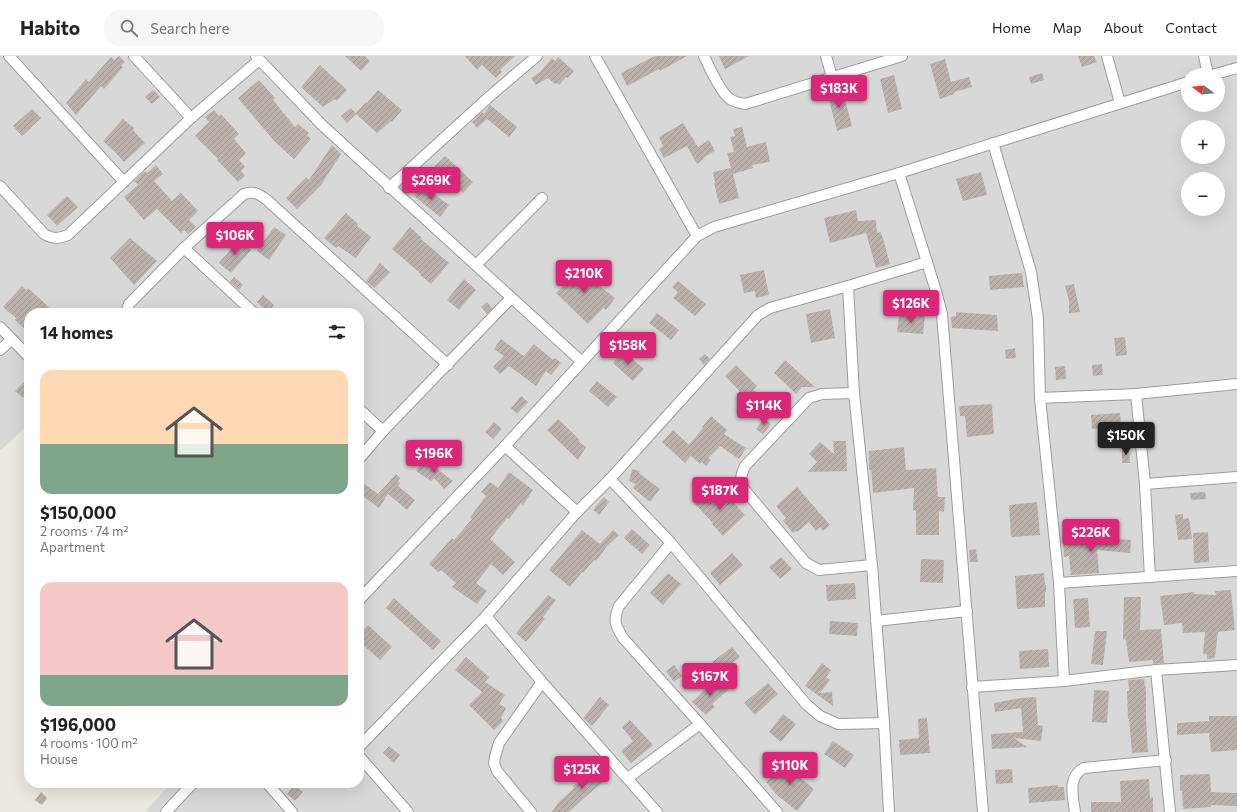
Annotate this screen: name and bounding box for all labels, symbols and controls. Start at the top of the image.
search box [104,10,384,46]
text: Habito [20,16,80,39]
icon: search [118,17,140,39]
text: Search here [150,19,229,37]
text: Home [992,19,1031,36]
text: Map [1053,19,1081,36]
text: About [1103,19,1143,36]
text: Contact [1165,19,1217,36]
north arrow [1181,68,1225,112]
map controls [1181,68,1225,216]
pin: $183K [811,75,867,109]
text: $183K [820,80,858,96]
button: + [1181,120,1225,164]
pin: $269K [403,167,459,201]
text: $269K [411,172,451,188]
button: − [1181,172,1225,216]
pin: $106K [207,222,263,256]
text: $106K [215,227,255,243]
pin: $210K [556,260,612,294]
text: $210K [565,265,603,281]
pin: $126K [883,290,939,324]
text: $126K [892,295,930,311]
icon: filters [326,321,348,343]
text: 14 homes [40,322,113,343]
pin: $158K [600,332,656,366]
text: $158K [609,337,647,353]
pin: $114K [736,392,792,426]
icon: home [158,396,230,468]
text: $114K [746,397,782,413]
pin: $150K [1098,422,1154,456]
text: $150K [1107,427,1145,443]
pin: $196K [406,440,462,474]
text: $196K [415,445,453,461]
pin: $187K [692,477,748,511]
text: $187K [701,482,739,498]
text: $150,000 [40,502,116,523]
pin: $226K [1063,519,1119,553]
text: 2 rooms · 74 m² [40,523,128,539]
text: $226K [1071,524,1111,540]
text: Apartment [40,539,105,555]
icon: home [158,608,230,680]
pin: $167K [682,663,738,697]
text: $167K [691,668,729,684]
text: $196,000 [40,714,116,735]
text: 4 rooms · 100 m² [40,735,138,751]
text: House [40,751,78,767]
pin: $110K [762,752,818,786]
pin: $125K [554,756,610,790]
text: $110K [772,757,808,773]
text: $125K [563,761,601,777]

